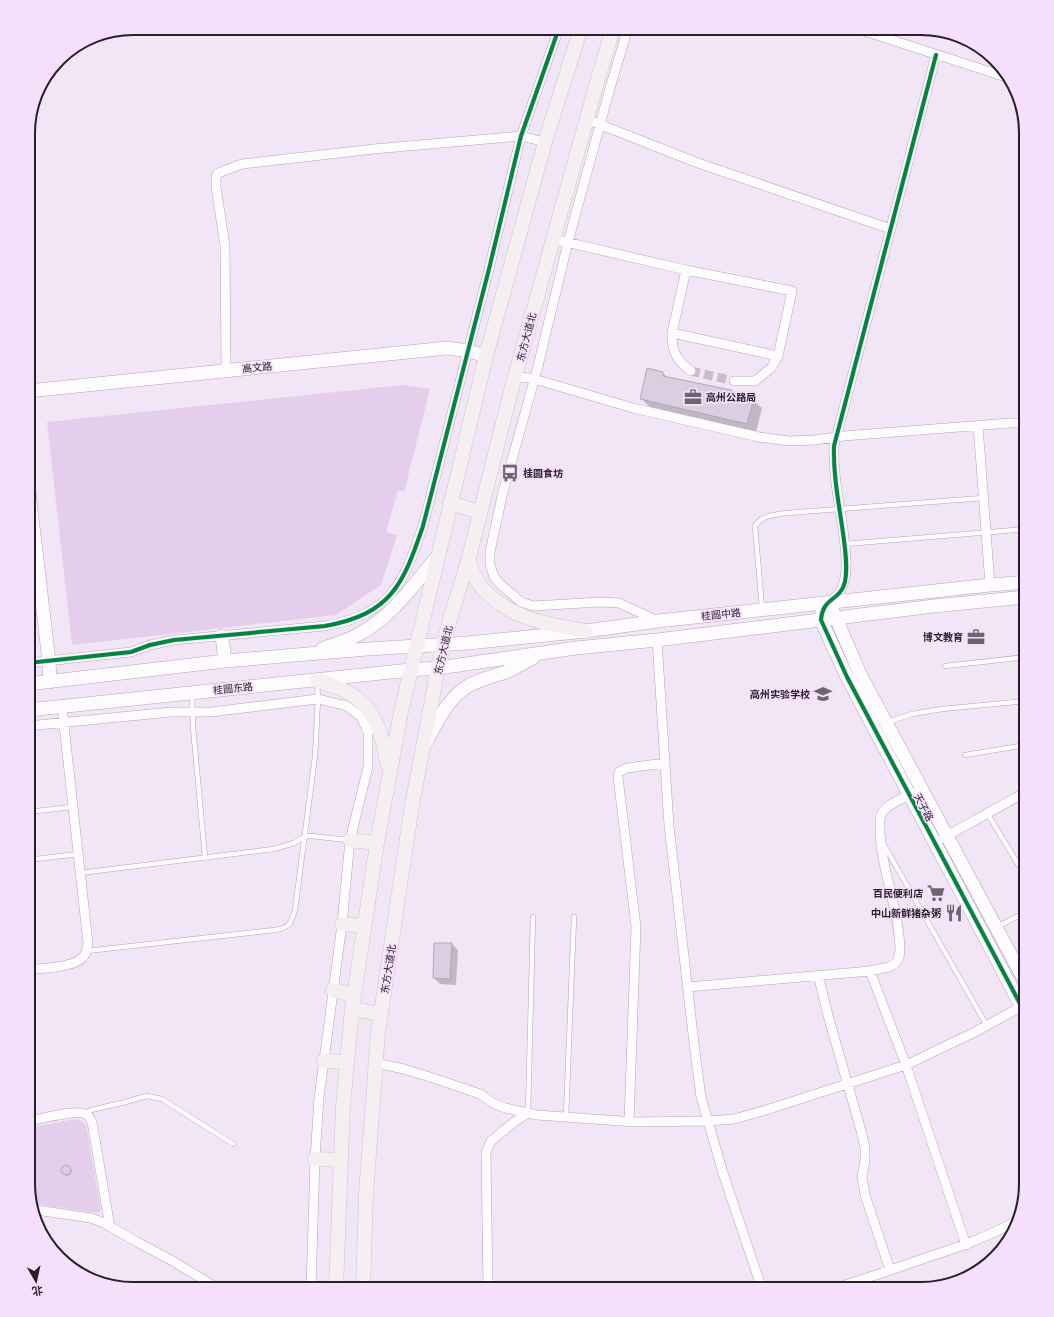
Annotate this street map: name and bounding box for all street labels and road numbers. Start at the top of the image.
street label: 东方大道北 [513,311,539,363]
street label: 高文路 [241,358,273,376]
street label: 桂圆中路 [700,605,742,623]
street label: 东方大道北 [431,624,455,676]
street label: 桂圆东路 [212,679,254,697]
street label: 天子路 [911,790,937,824]
street label: 东方大道北 [377,943,399,995]

